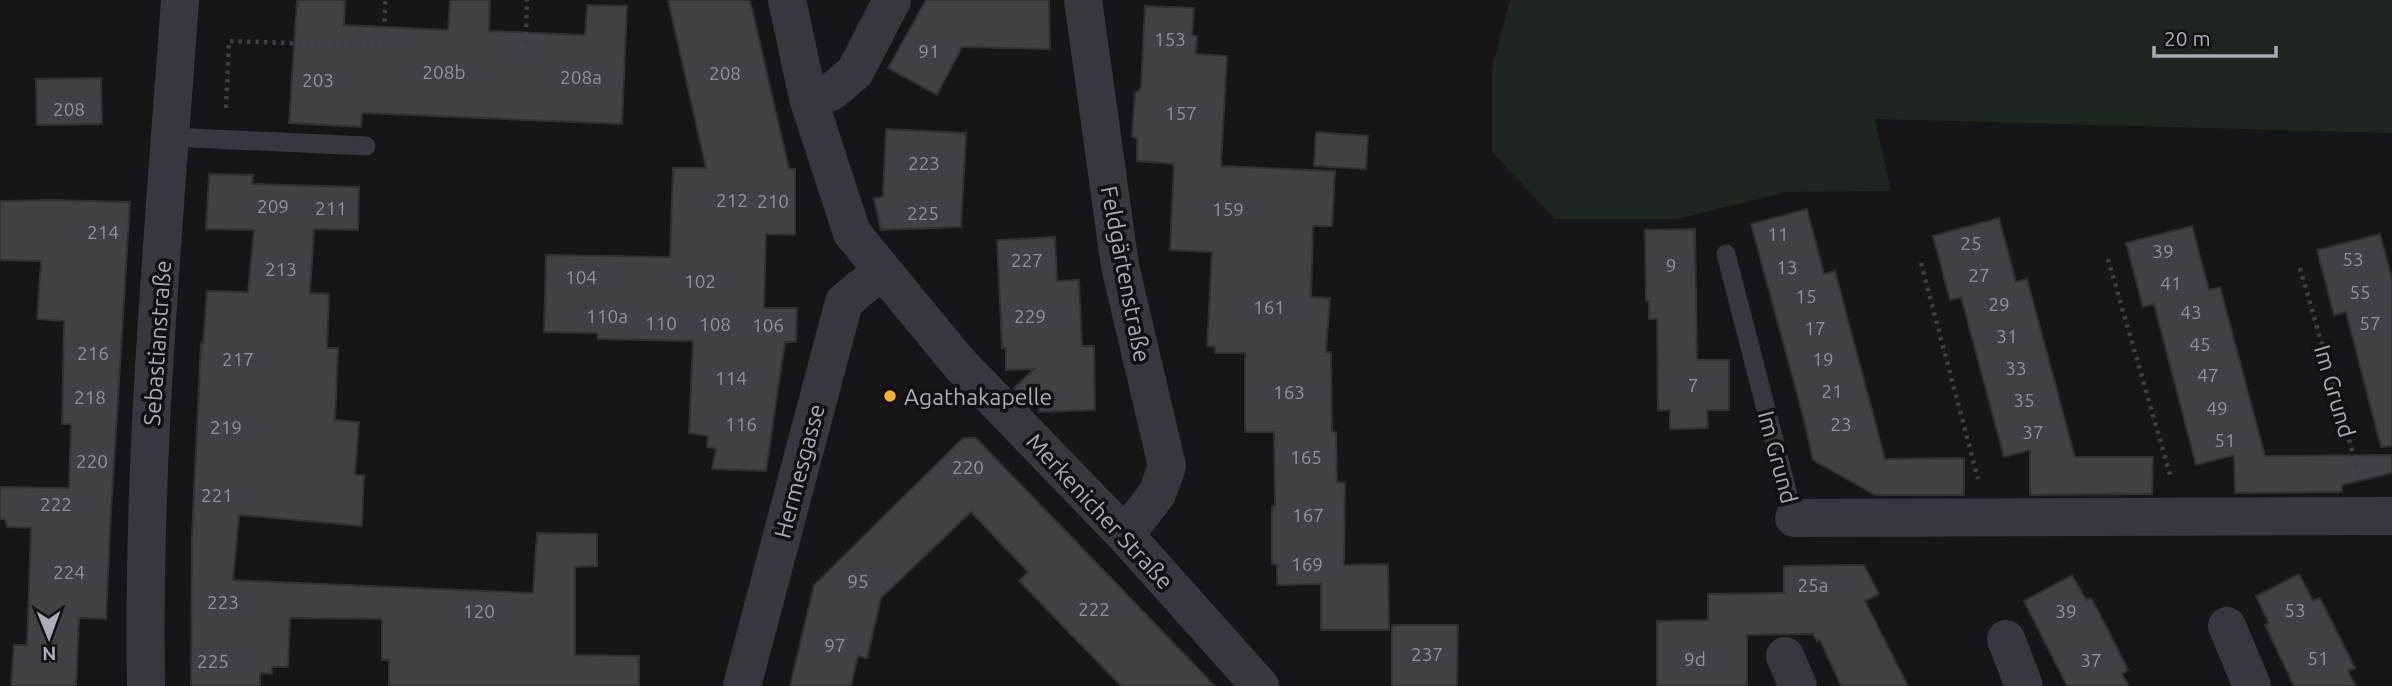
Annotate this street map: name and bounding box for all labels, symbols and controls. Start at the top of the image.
scale bar [2154,14,2276,58]
text: 20 m [2164,26,2211,50]
house number: 153 [1154,28,1186,50]
house number: 91 [918,40,940,62]
house number: 208b [422,61,466,83]
house number: 208 [709,62,741,84]
house number: 208a [560,66,602,88]
house number: 203 [302,69,334,91]
house number: 208 [53,98,85,120]
house number: 157 [1165,102,1197,124]
house number: 223 [908,152,940,174]
street label: Feldgärtenstraße [1097,184,1155,364]
house number: 212 [716,189,748,211]
house number: 210 [757,190,789,212]
house number: 209 [257,195,289,217]
house number: 211 [315,197,347,219]
house number: 159 [1212,198,1244,220]
house number: 225 [907,202,939,224]
house number: 214 [87,221,119,243]
house number: 11 [1767,223,1789,245]
house number: 25 [1960,232,1982,254]
house number: 39 [2152,240,2174,262]
house number: 53 [2342,248,2364,270]
house number: 227 [1011,249,1043,271]
house number: 9 [1666,254,1676,276]
house number: 13 [1776,256,1798,278]
house number: 213 [265,258,297,280]
street label: Sebastianstraße [139,259,175,427]
house number: 27 [1968,264,1990,286]
house number: 104 [565,266,597,288]
house number: 102 [684,270,716,292]
house number: 41 [2160,272,2182,294]
house number: 55 [2349,281,2371,303]
house number: 15 [1795,285,1817,307]
house number: 29 [1988,293,2010,315]
house number: 161 [1253,296,1285,318]
house number: 43 [2180,301,2202,323]
house number: 110a [586,305,628,327]
house number: 229 [1014,305,1046,327]
house number: 110 [645,312,677,334]
house number: 57 [2359,312,2381,334]
house number: 108 [699,313,731,335]
house number: 106 [752,314,784,336]
house number: 17 [1804,317,1826,339]
house number: 31 [1996,325,2018,347]
house number: 45 [2189,333,2211,355]
house number: 216 [77,342,109,364]
street label: Im Grund [2310,342,2360,440]
house number: 217 [222,348,254,370]
house number: 19 [1812,348,1834,370]
house number: 33 [2005,357,2027,379]
house number: 47 [2197,364,2219,386]
house number: 114 [715,367,747,389]
house number: 7 [1688,374,1698,396]
house number: 21 [1821,380,1843,402]
house number: 163 [1273,381,1305,403]
place label: Agathakapelle [904,384,1052,409]
house number: 218 [74,386,106,408]
marker: Agathakapelle [882,388,898,404]
house number: 35 [2013,389,2035,411]
house number: 49 [2206,397,2228,419]
street label: Hermesgasse [769,401,829,541]
street label: Im Grund [1754,408,1802,506]
house number: 116 [725,413,757,435]
house number: 23 [1830,413,1852,435]
house number: 219 [210,416,242,438]
house number: 37 [2022,421,2044,443]
street label: Merkenicher Straße [1022,428,1178,594]
house number: 51 [2214,429,2236,451]
house number: 165 [1290,446,1322,468]
house number: 220 [76,450,108,472]
house number: 220 [952,456,984,478]
house number: 221 [201,484,233,506]
house number: 222 [40,493,72,515]
house number: 167 [1292,504,1324,526]
house number: 169 [1291,553,1323,575]
house number: 224 [53,561,85,583]
house number: 95 [847,570,869,592]
house number: 25a [1797,574,1829,596]
house number: 223 [207,591,239,613]
house number: 222 [1078,598,1110,620]
house number: 53 [2284,599,2306,621]
house number: 120 [463,600,495,622]
house number: 39 [2055,600,2077,622]
north arrow [14,602,84,672]
house number: 97 [824,634,846,656]
text: N [42,643,57,665]
house number: 237 [1411,643,1443,665]
house number: 51 [2307,647,2329,669]
house number: 9d [1684,648,1706,670]
house number: 37 [2080,649,2102,671]
house number: 225 [197,650,229,672]

